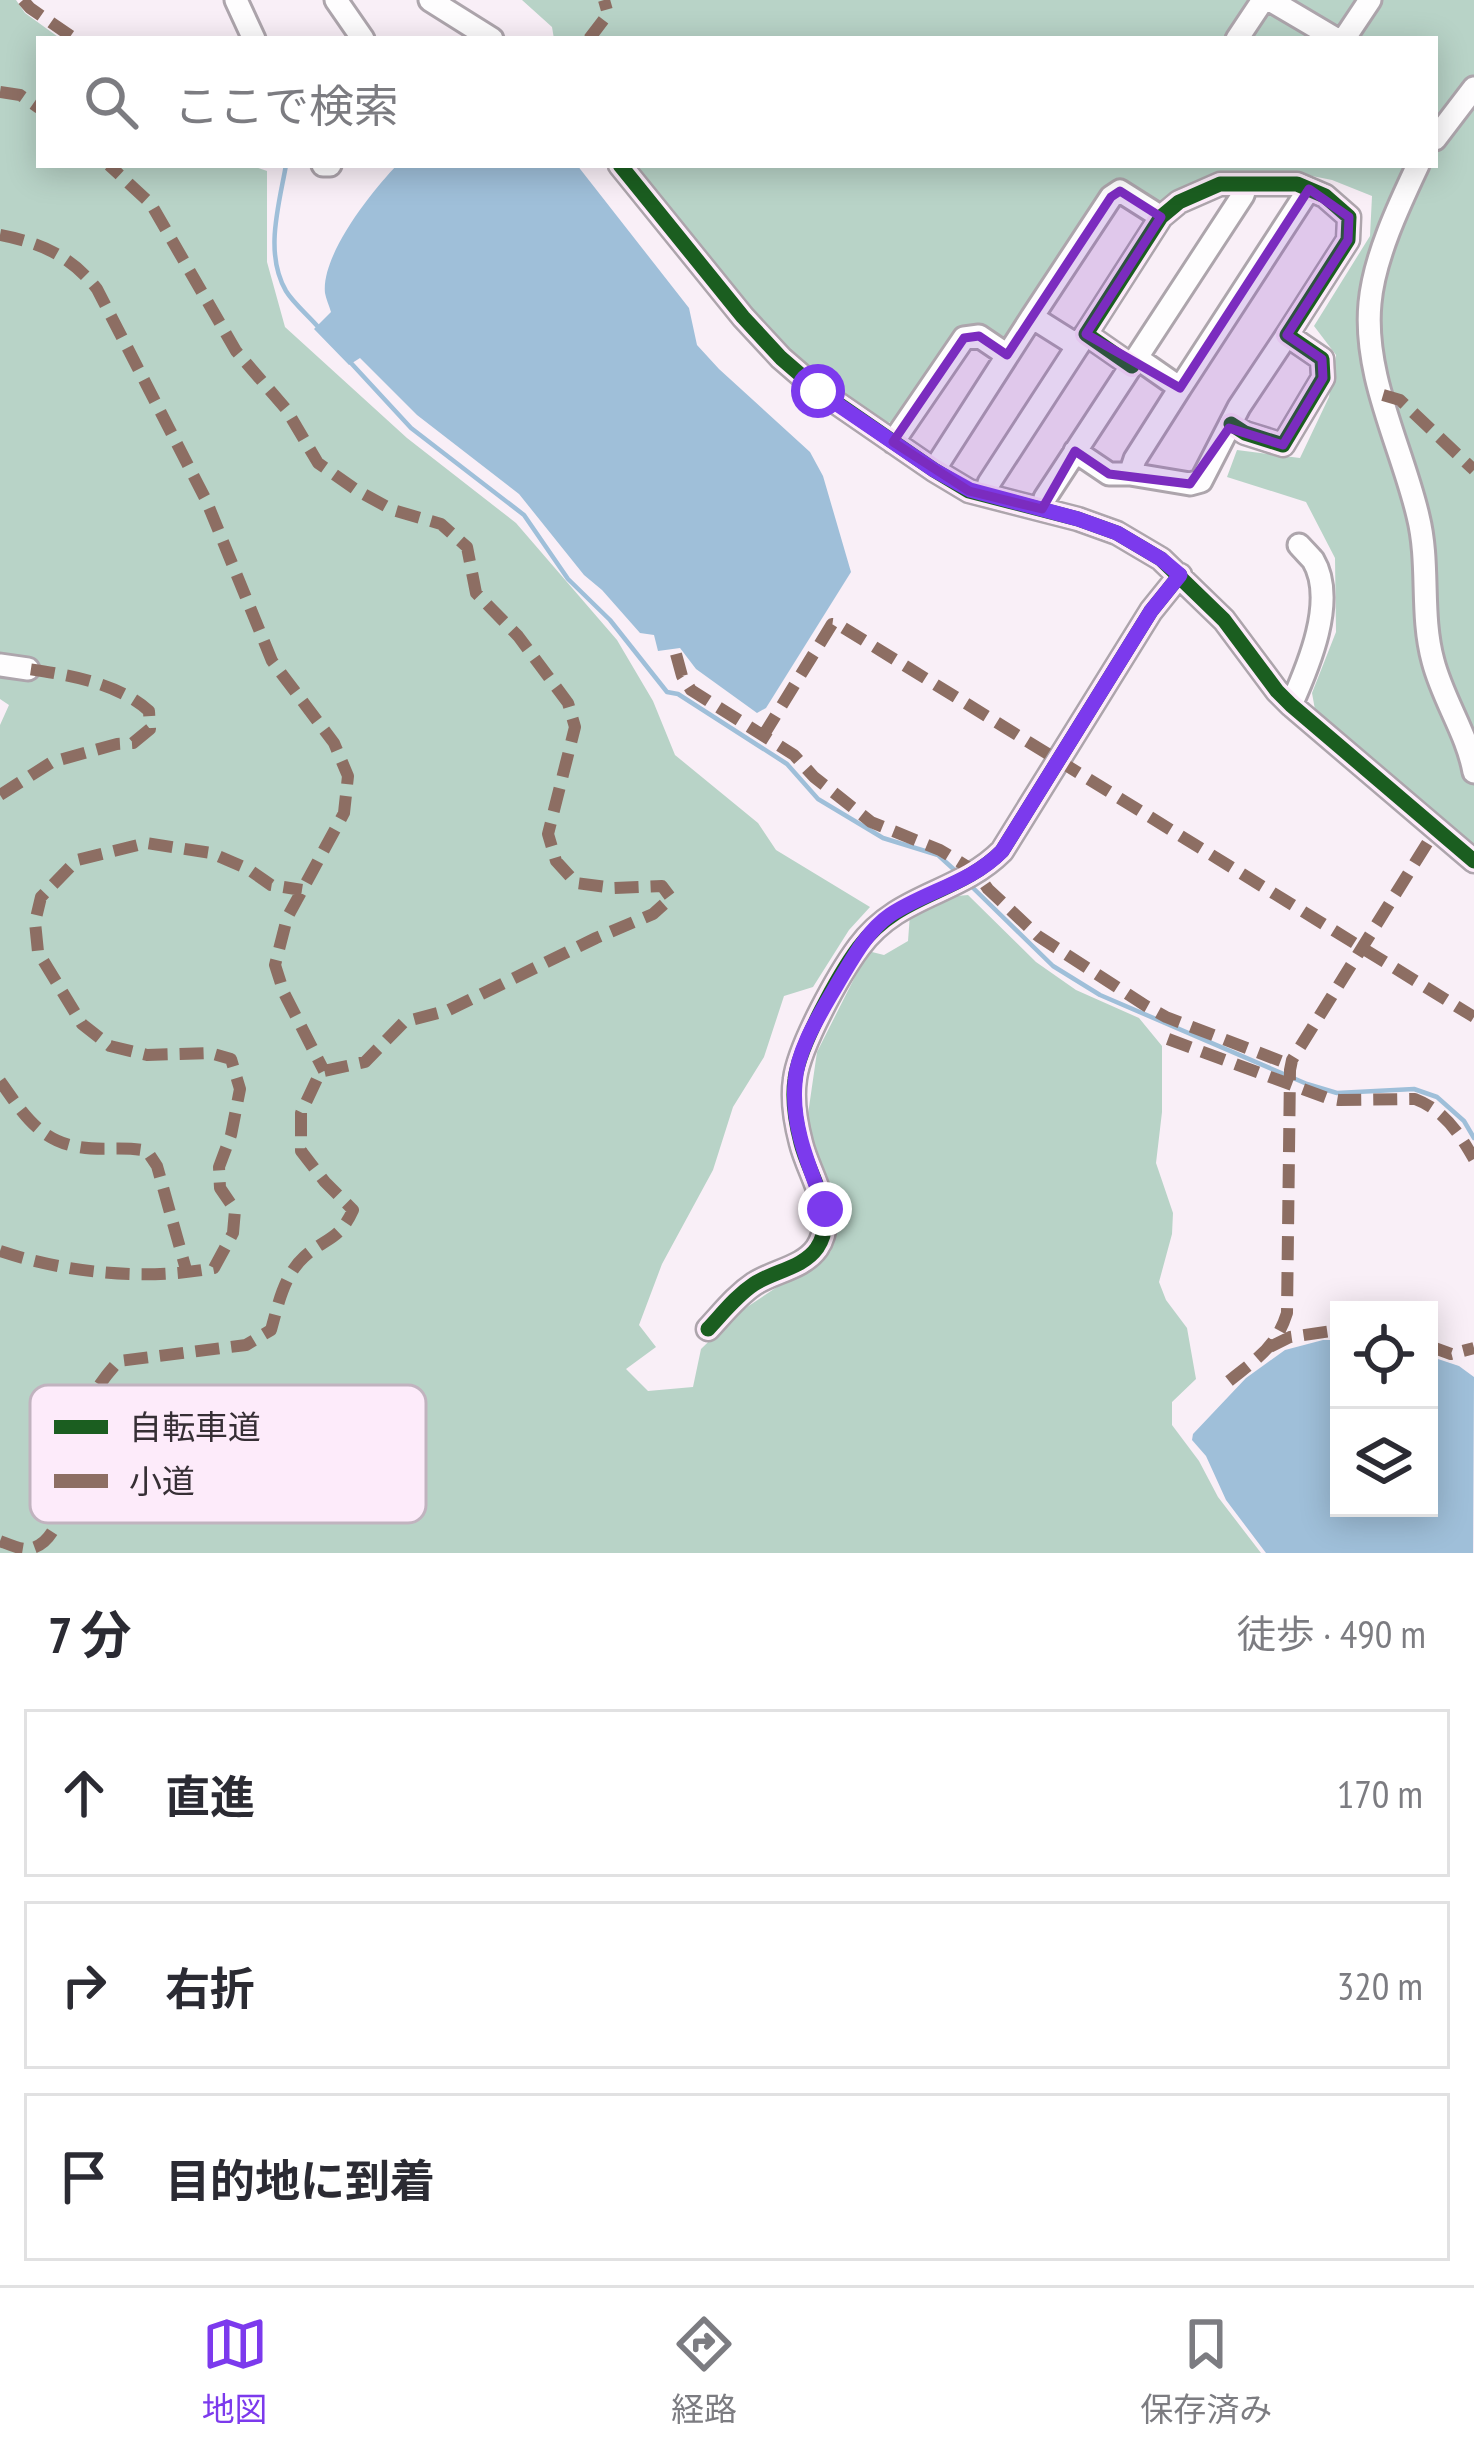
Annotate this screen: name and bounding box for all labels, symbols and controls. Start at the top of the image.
search box [36,36,1438,168]
icon: search [78,69,144,135]
text: ここで検索 [174,76,399,134]
route start [791,364,845,418]
route end [798,1182,852,1236]
map controls [1330,1301,1438,1517]
button: locate [1330,1301,1438,1409]
legend [30,1385,426,1523]
text: 自転車道 [129,1405,261,1448]
button: layers [1330,1409,1438,1517]
text: 小道 [129,1459,195,1502]
text: 7 分 [48,1601,132,1667]
text: 徒歩 · 490 m [1237,1608,1426,1659]
icon: ahead [51,1760,117,1826]
text: 直進 [165,1767,255,1825]
text: 170 m [1337,1768,1423,1819]
icon: right [51,1952,117,2018]
text: 右折 [165,1959,255,2017]
text: 320 m [1337,1960,1423,2011]
icon: arrive [51,2144,117,2210]
text: 目的地に到着 [165,2151,435,2209]
tab: 地図 [202,2311,268,2431]
tab: 経路 [671,2311,737,2431]
tab: 保存済み [1140,2311,1272,2431]

